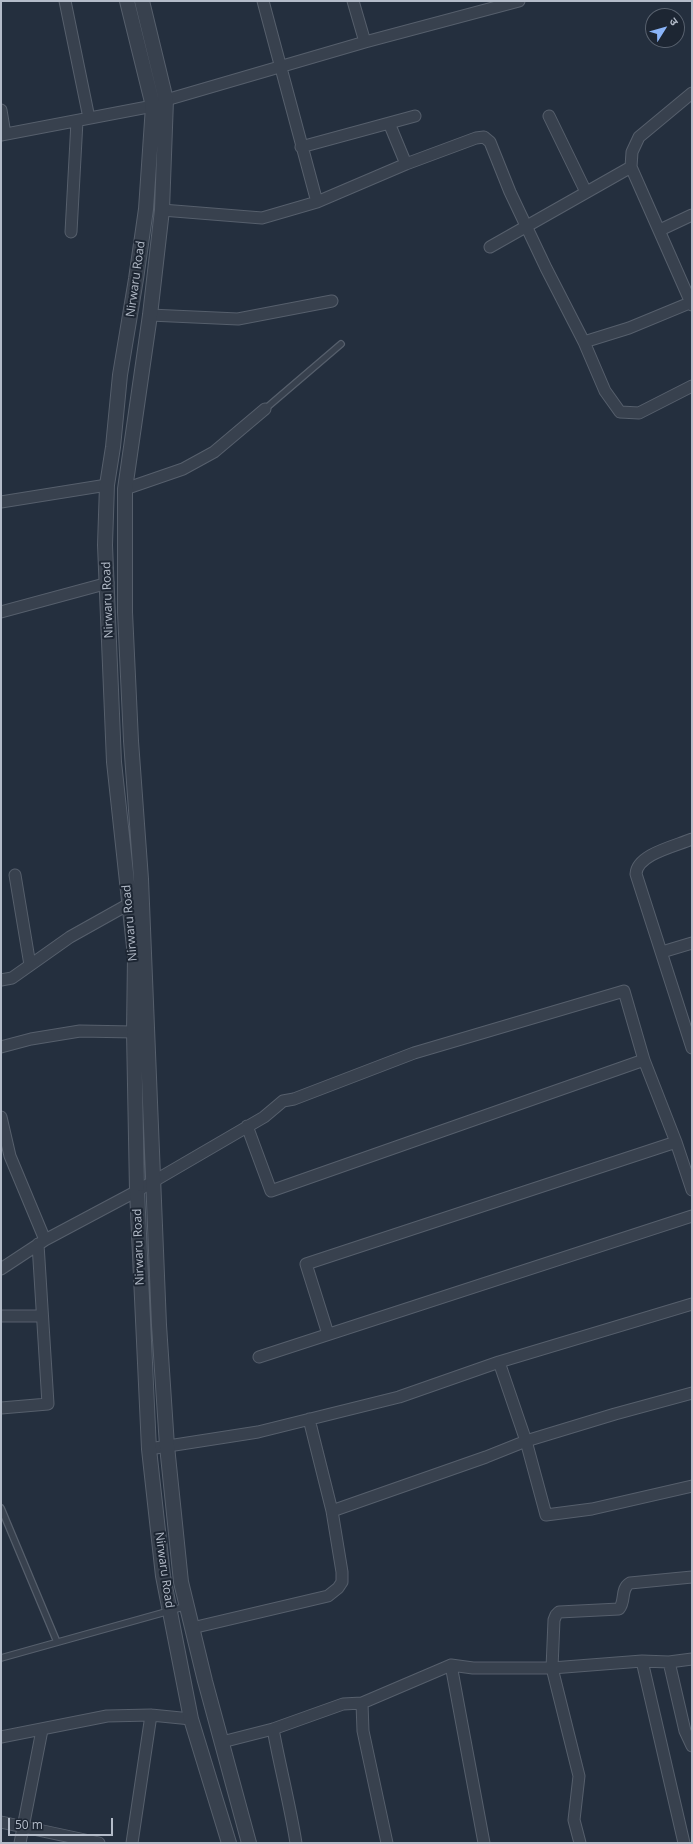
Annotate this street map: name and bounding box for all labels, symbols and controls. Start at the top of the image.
north arrow [645,8,685,48]
text: उ [666,14,682,28]
street label: Nirwaru Road [124,240,148,318]
street label: Nirwaru Road [99,561,117,639]
street label: Nirwaru Road [119,884,141,962]
street label: Nirwaru Road [130,1208,148,1286]
street label: Nirwaru Road [152,1531,176,1609]
scale bar [10,1810,115,1836]
text: 50 m [15,1816,43,1833]

